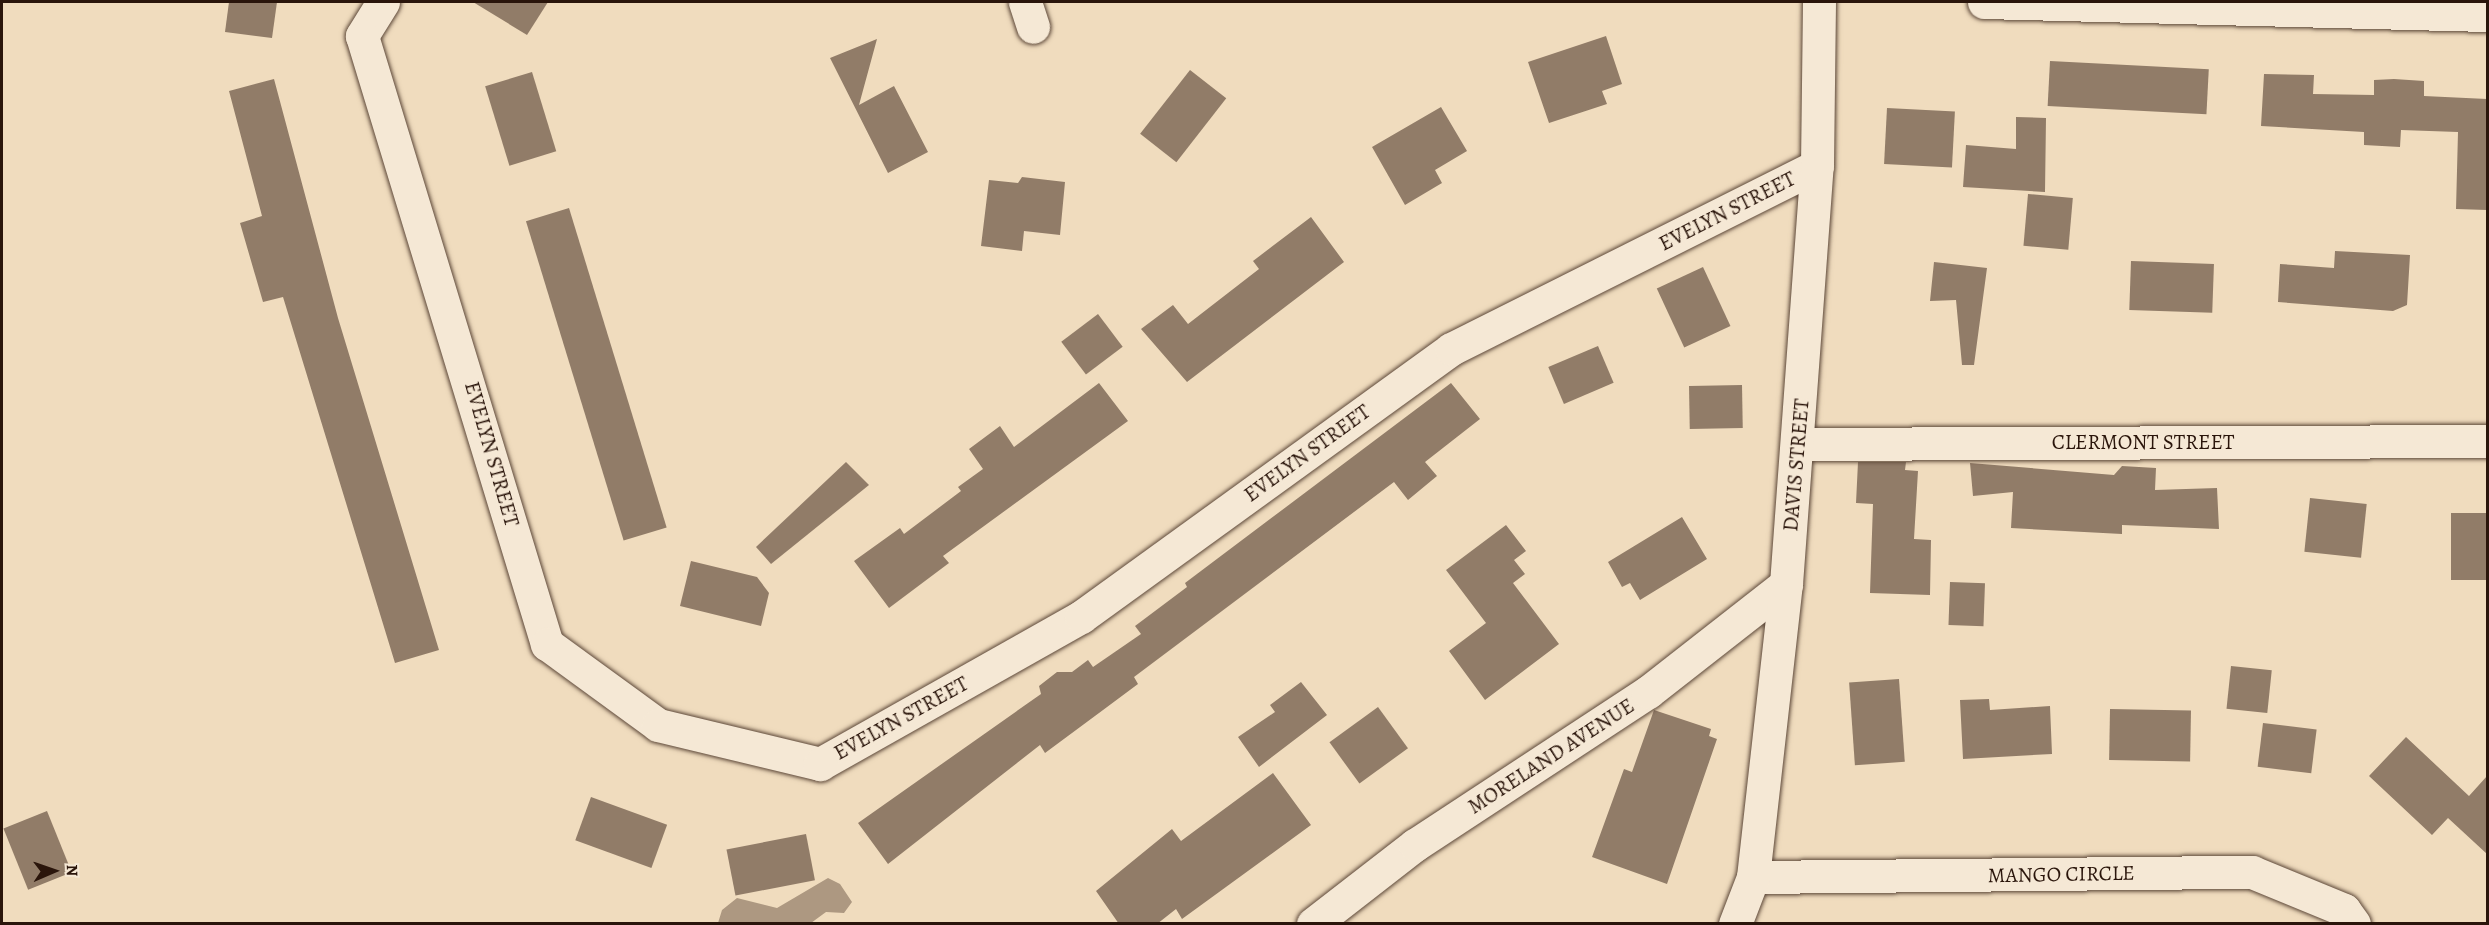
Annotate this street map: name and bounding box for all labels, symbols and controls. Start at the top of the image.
street label: EVELYN STREET [1655,166,1799,256]
street label: EVELYN STREET [459,379,525,529]
street label: DAVIS STREET [1778,397,1814,533]
street label: EVELYN STREET [1239,399,1375,507]
street label: CLERMONT STREET [2052,429,2234,455]
street label: EVELYN STREET [829,671,973,765]
street label: MORELAND AVENUE [1463,693,1639,819]
north arrow [24,841,84,901]
street label: MANGO CIRCLE [1987,860,2135,888]
text: N [61,864,83,877]

